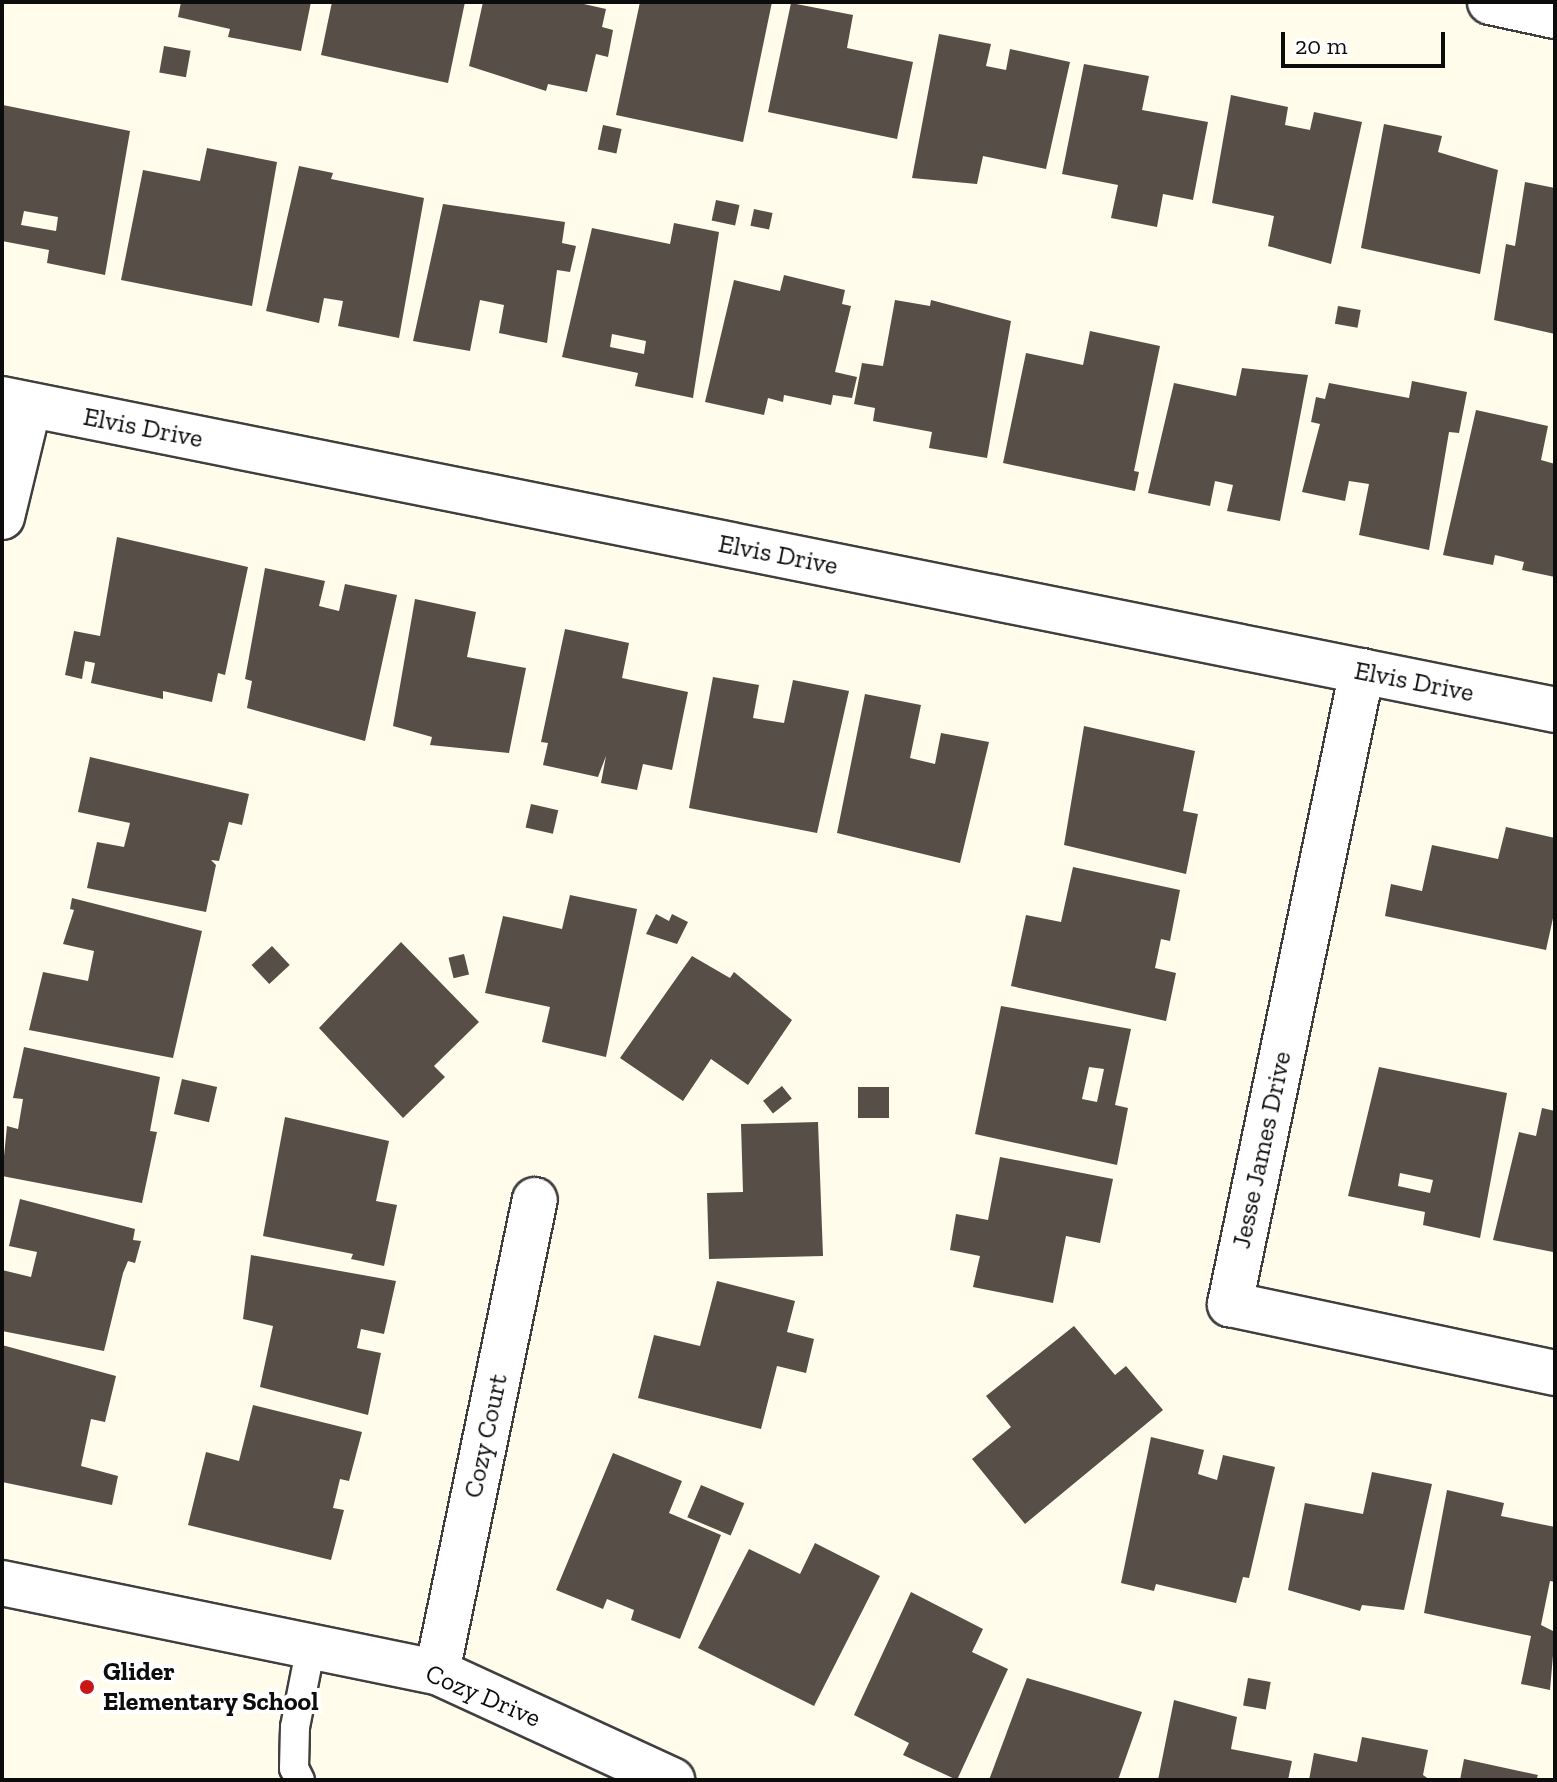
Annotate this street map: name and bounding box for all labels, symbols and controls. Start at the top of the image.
scale bar [1285,16,1449,66]
text: 20 m [1295,31,1347,60]
street label: Elvis Drive [81,401,205,455]
street label: Elvis Drive [716,528,840,582]
street label: Elvis Drive [1352,655,1476,709]
street label: Jesse James Drive [1226,1048,1298,1252]
street label: Cozy Court [458,1371,514,1501]
place label: Glider Elementary School [103,1656,319,1718]
street label: Cozy Drive [421,1658,545,1734]
marker: Glider Elementary School [78,1678,96,1696]

